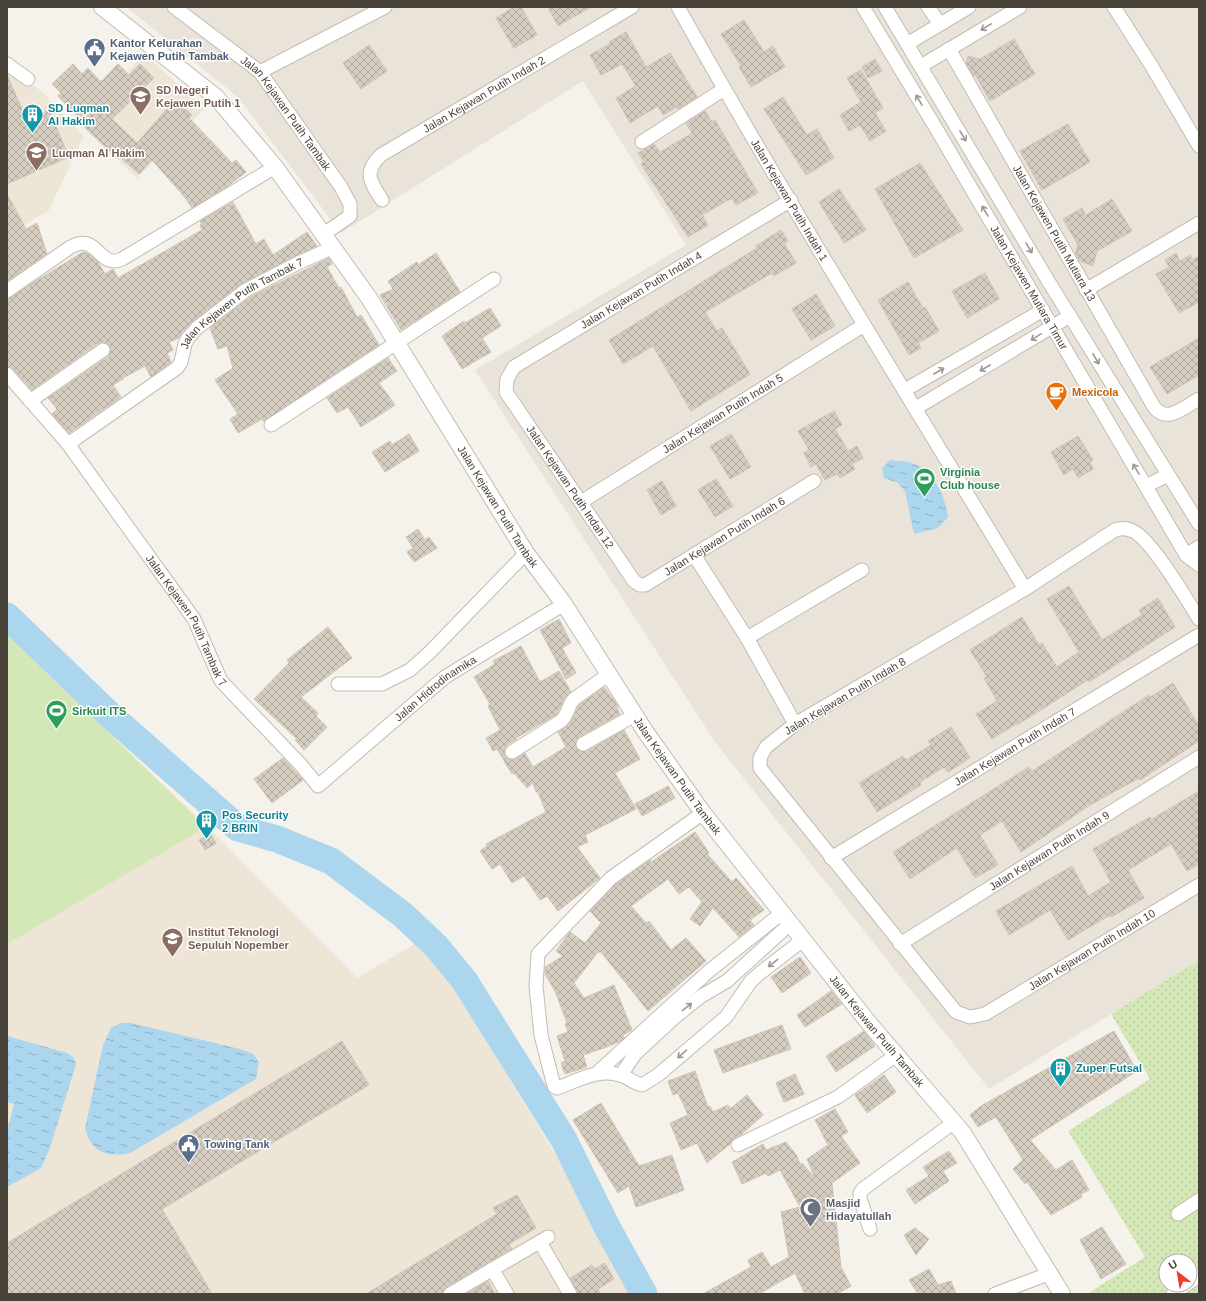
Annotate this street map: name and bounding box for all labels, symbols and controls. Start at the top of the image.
one-way arrow [980,23,992,31]
public building icon: Kantor Kelurahan Kejawen Putih Tambak [82,36,108,69]
place label: Kantor Kelurahan Kejawen Putih Tambak [110,37,230,62]
street label: Jalan Kejawan Putih Tambak [239,54,334,173]
street label: Jalan Kejawan Putih Indah 2 [421,54,547,135]
school or university icon: SD Negeri Kejawen Putih 1 [128,83,154,116]
place label: SD Negeri Kejawen Putih 1 [156,84,240,109]
one-way arrow [914,94,922,106]
building icon: SD Luqman Al Hakim [20,101,46,134]
place label: SD Luqman Al Hakim [48,102,109,127]
one-way arrow [959,130,967,142]
street label: Jalan Kejawan Putih Indah 1 [749,137,830,263]
school or university icon: Luqman Al Hakim [24,140,50,173]
place label: Luqman Al Hakim [52,147,145,159]
street label: Jalan Kejawen Putih Mutiara 13 [1011,163,1098,303]
one-way arrow [981,205,989,217]
street label: Jalan Kejawen Mutiara Timur [988,223,1070,352]
one-way arrow [1025,242,1033,254]
street label: Jalan Kejawan Putih Indah 4 [578,249,704,331]
street label: Jalan Kejawen Putih Tambak 7 [178,256,305,350]
one-way arrow [1030,334,1042,342]
one-way arrow [1092,354,1101,365]
one-way arrow [979,364,991,372]
one-way arrow [933,366,945,374]
street label: Jalan Kejawan Putih Indah 5 [660,371,785,456]
cafe icon: Mexicola [1044,379,1070,412]
place label: Mexicola [1072,386,1119,398]
street label: Jalan Kejawan Putih Indah 12 [524,423,616,551]
street label: Jalan Kejawan Putih Tambak [455,443,541,570]
one-way arrow [1131,463,1139,475]
sports icon: Virginia Club house [911,465,937,498]
place label: Virginia Club house [940,466,1000,491]
street label: Jalan Kejawan Putih Indah 6 [662,494,787,578]
street label: Jalan Kejawen Putih Tambak 7 [144,552,229,689]
street label: Jalan Hidrodinamika [392,653,479,723]
street label: Jalan Kejawan Putih Indah 8 [782,655,908,737]
sports icon: Sirkuit ITS [44,698,70,731]
place label: Sirkuit ITS [72,705,126,717]
street label: Jalan Kejawan Putih Indah 7 [952,705,1078,788]
street label: Jalan Kejawan Putih Tambak [632,715,724,837]
building icon: Pos Security 2 BRIN [194,808,220,841]
place label: Pos Security 2 BRIN [222,809,290,834]
street label: Jalan Kejawan Putih Indah 9 [987,809,1112,893]
street label: Jalan Kejawan Putih Indah 10 [1026,907,1157,992]
school or university icon: Institut Teknologi Sepuluh Nopember [159,925,185,958]
place label: Institut Teknologi Sepuluh Nopember [188,926,290,951]
one-way arrow [768,958,779,967]
street label: Jalan Kejawan Putih Tambak [827,973,927,1089]
one-way arrow [681,1003,692,1012]
one-way arrow [677,1050,688,1059]
building icon: Zuper Futsal [1048,1055,1074,1088]
place label: Zuper Futsal [1076,1062,1142,1074]
public building icon: Towing Tank [175,1131,201,1164]
place label: Towing Tank [204,1138,270,1150]
mosque icon: Masjid Hidayatullah [798,1196,824,1229]
place label: Masjid Hidayatullah [826,1197,892,1222]
north arrow [1158,1253,1198,1293]
text: U [1166,1257,1179,1272]

